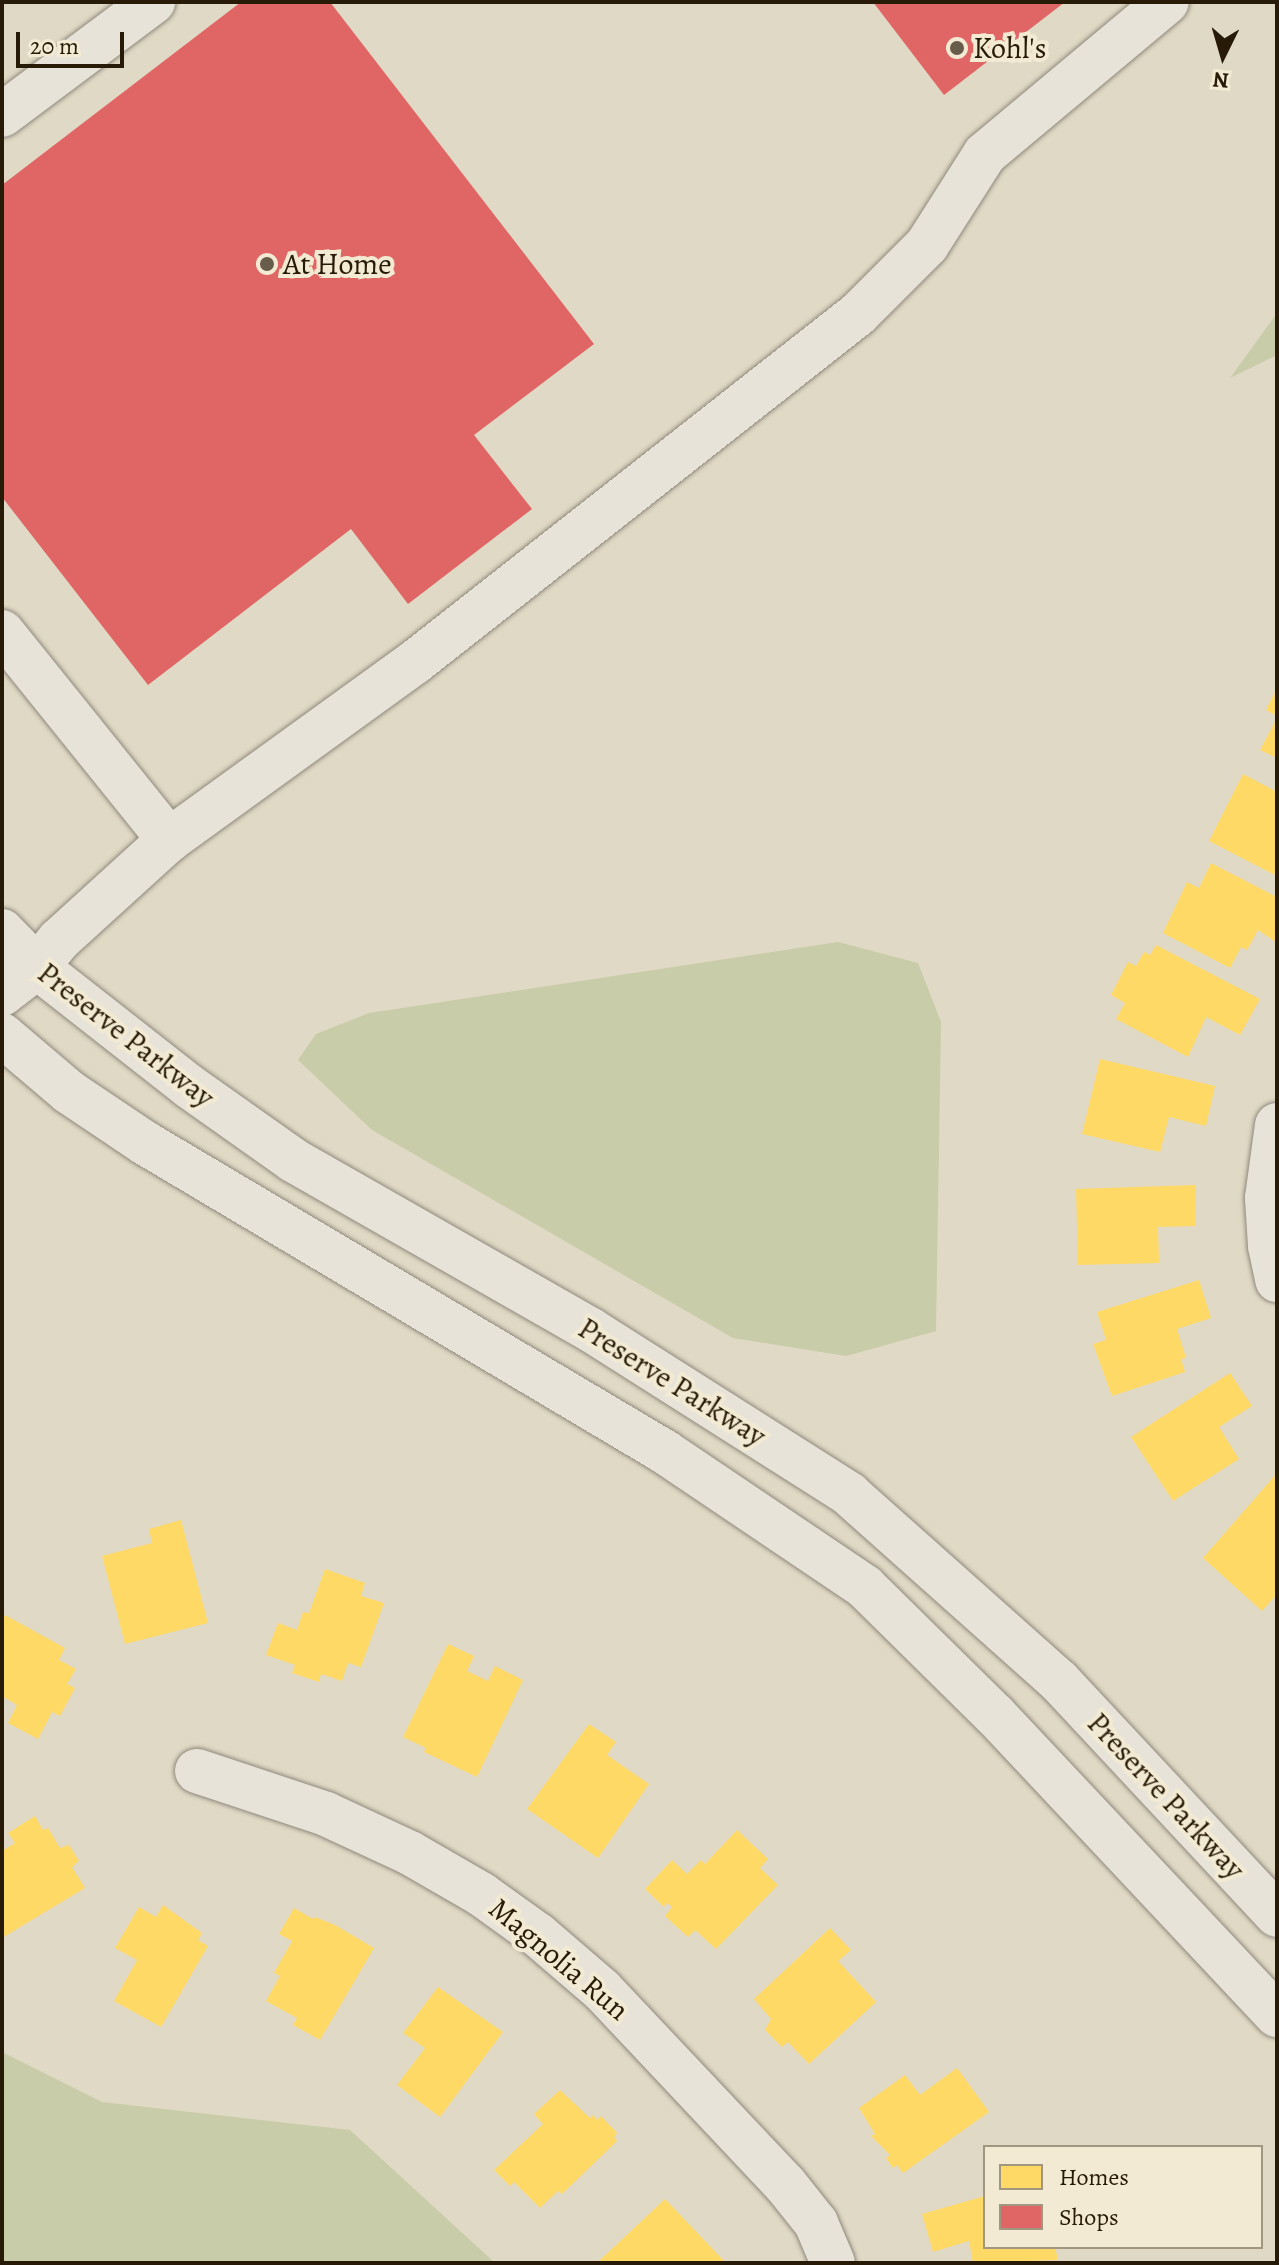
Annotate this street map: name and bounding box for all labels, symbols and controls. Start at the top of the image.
scale bar [20,16,128,66]
north arrow [1183,16,1263,96]
text: 20 m [30,30,79,62]
place label: Kohl's [973,30,1047,66]
marker: Kohl's [948,39,966,57]
text: N [1212,64,1230,96]
place label: At Home [283,246,392,282]
marker: At Home [258,255,276,273]
street label: Preserve Parkway [30,955,222,1115]
street label: Preserve Parkway [572,1310,772,1454]
street label: Preserve Parkway [1080,1705,1252,1887]
street label: Magnolia Run [482,1890,636,2028]
legend [983,2145,1263,2249]
text: Homes [1059,2161,1129,2193]
text: Shops [1059,2201,1119,2233]

